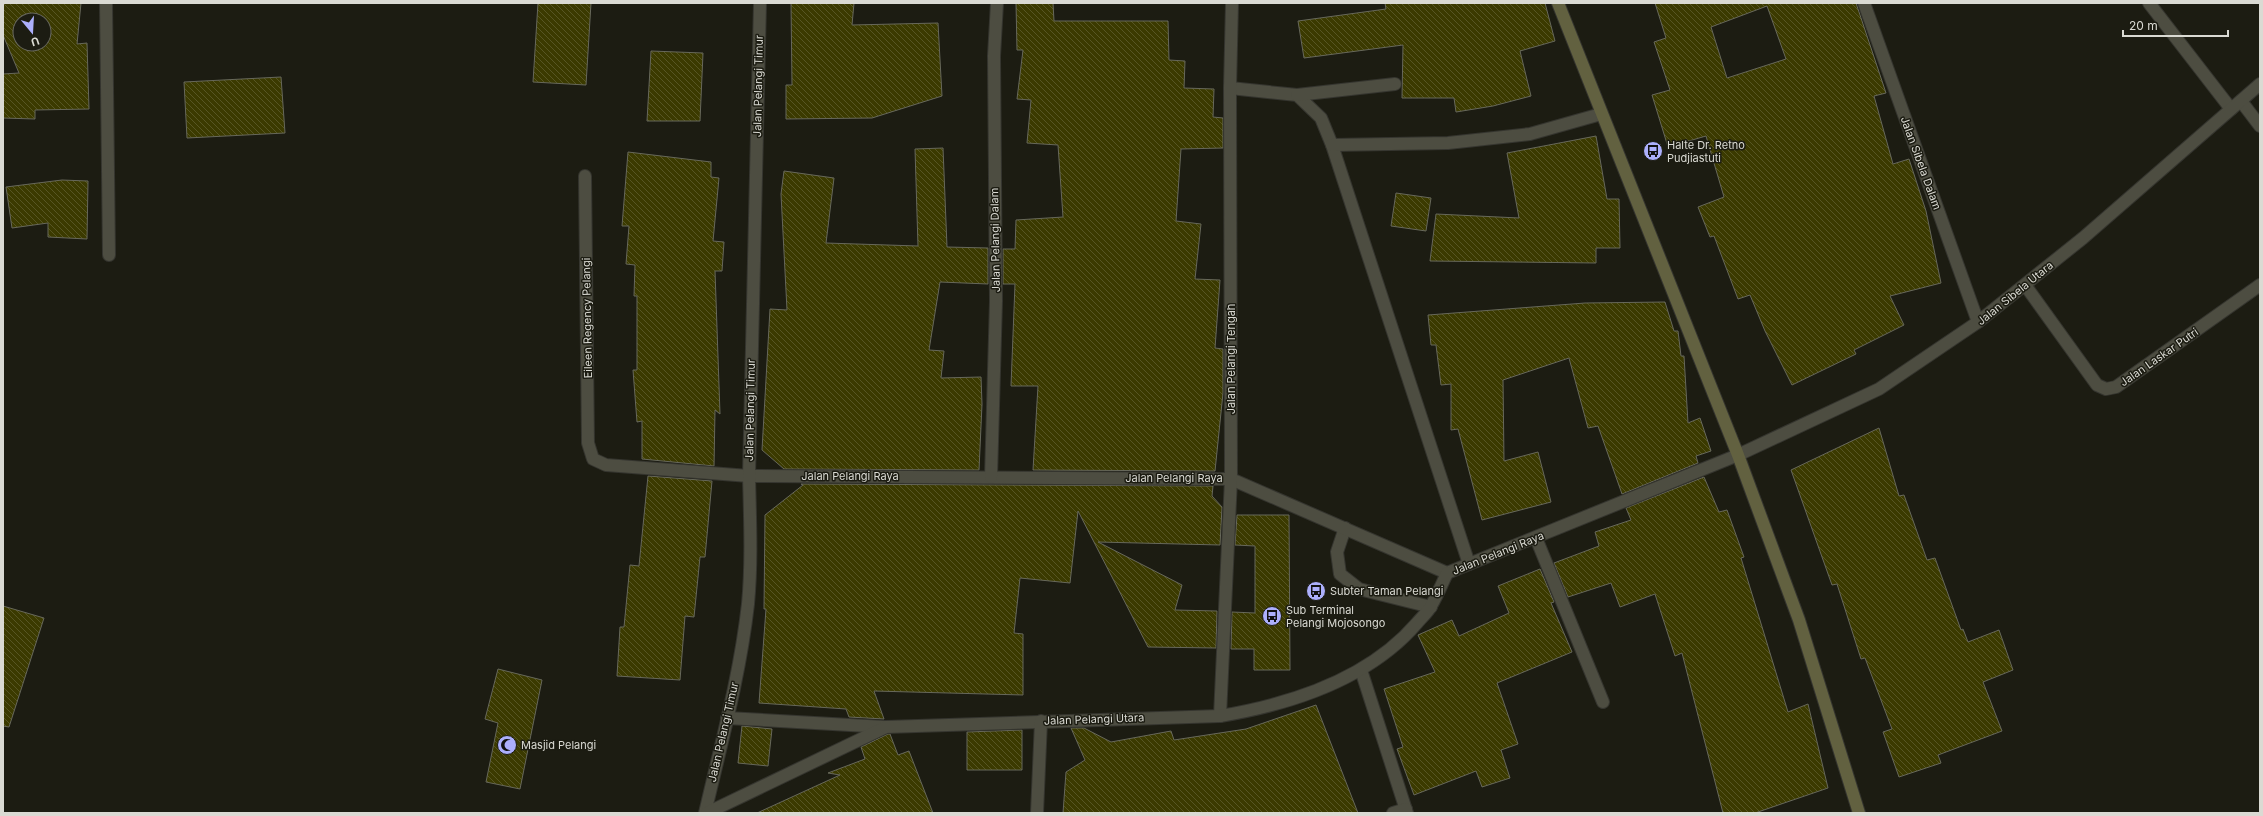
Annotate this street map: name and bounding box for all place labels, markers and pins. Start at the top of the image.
place label: Halte Dr. Retno Pudjiastuti [1667,138,1745,165]
bus stop icon: Halte Dr. Retno Pudjiastuti [1642,140,1664,162]
bus stop icon: Subter Taman Pelangi [1305,580,1327,602]
place label: Subter Taman Pelangi [1330,584,1443,598]
place label: Sub Terminal Pelangi Mojosongo [1286,603,1386,630]
bus stop icon: Sub Terminal Pelangi Mojosongo [1261,605,1283,627]
mosque icon: Masjid Pelangi [496,734,518,756]
place label: Masjid Pelangi [521,738,596,752]

